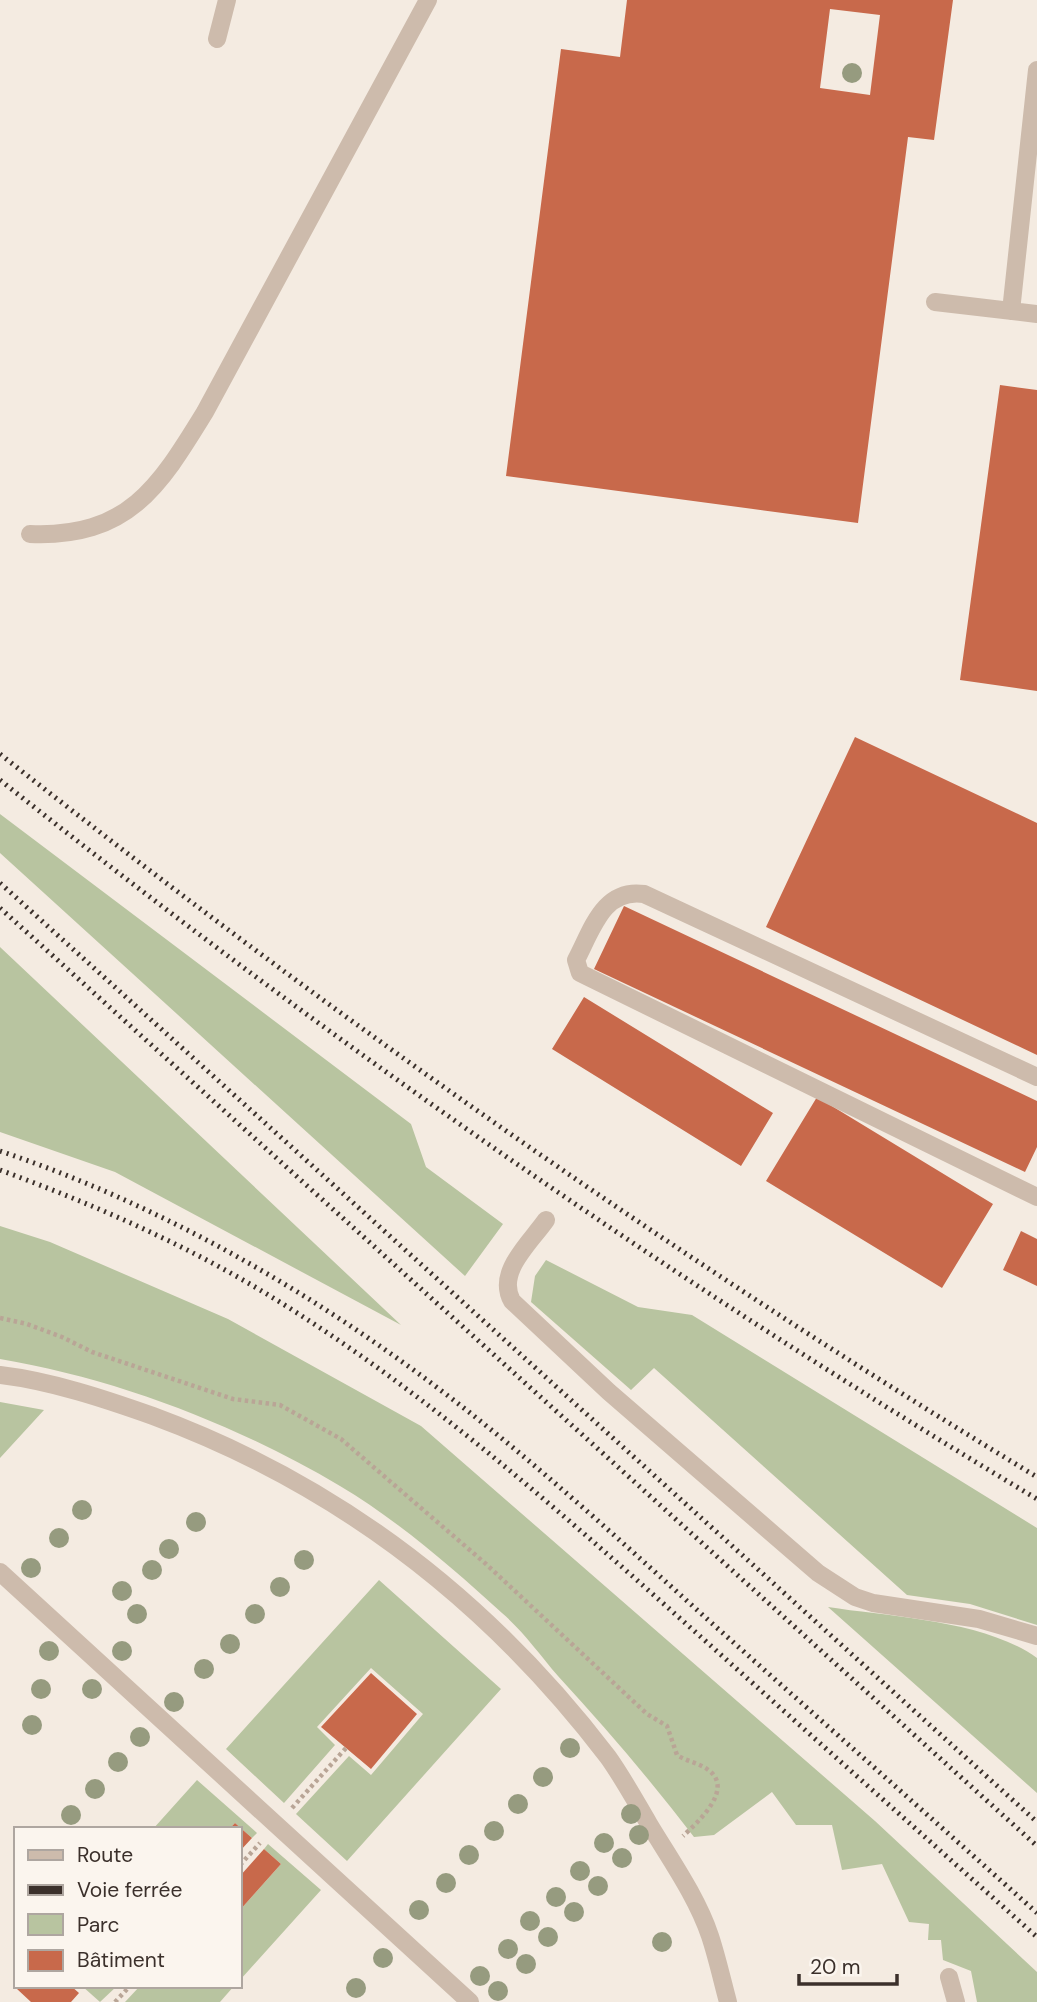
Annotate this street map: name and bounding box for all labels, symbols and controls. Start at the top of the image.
legend [14,1827,242,1988]
text: Route [77,1841,133,1869]
text: Voie ferrée [77,1876,182,1904]
text: Parc [77,1911,120,1939]
scale bar [799,1942,897,1986]
text: Bâtiment [77,1946,165,1974]
text: 20 m [810,1953,861,1981]

